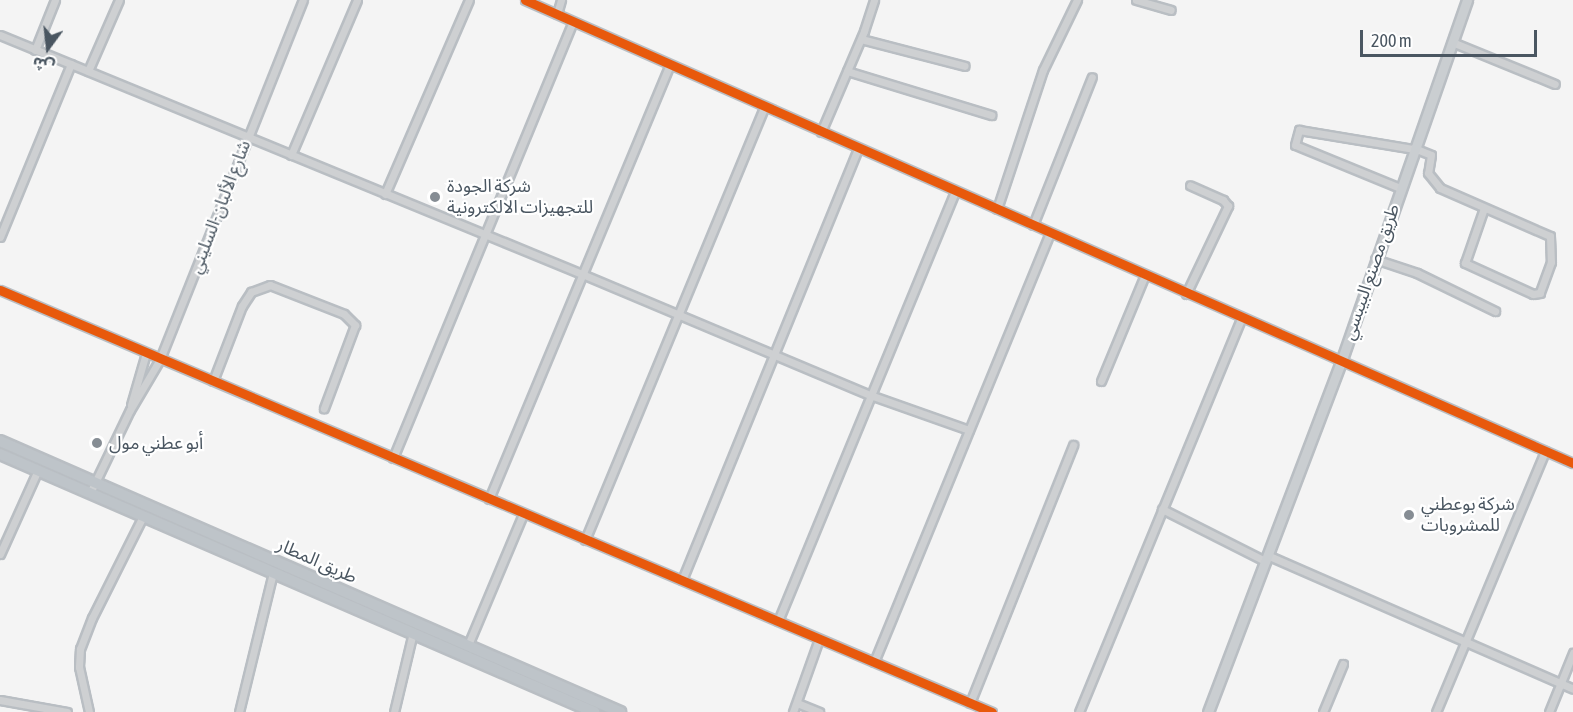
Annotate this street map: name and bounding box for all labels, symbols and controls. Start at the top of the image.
north arrow [18,18,78,78]
scale bar [1363,18,1540,56]
text: 200 m [1371,30,1412,51]
text: ش [30,54,56,77]
street label: شارع الألبان-السليني [185,137,255,277]
place label: شركة الجودة للتجهيزات الالكترونية [447,176,593,219]
marker: شركة الجودة للتجهيزات الالكترونية [428,190,442,204]
street label: طريق مصنع البيبسي [1338,201,1404,343]
place label: أبو عطني مول [109,432,203,454]
marker: أبو عطني مول [90,436,104,450]
place label: شركة بوعطني للمشروبات [1421,494,1515,536]
marker: شركة بوعطني للمشروبات [1402,508,1416,522]
street label: طريق المطار [274,534,360,588]

